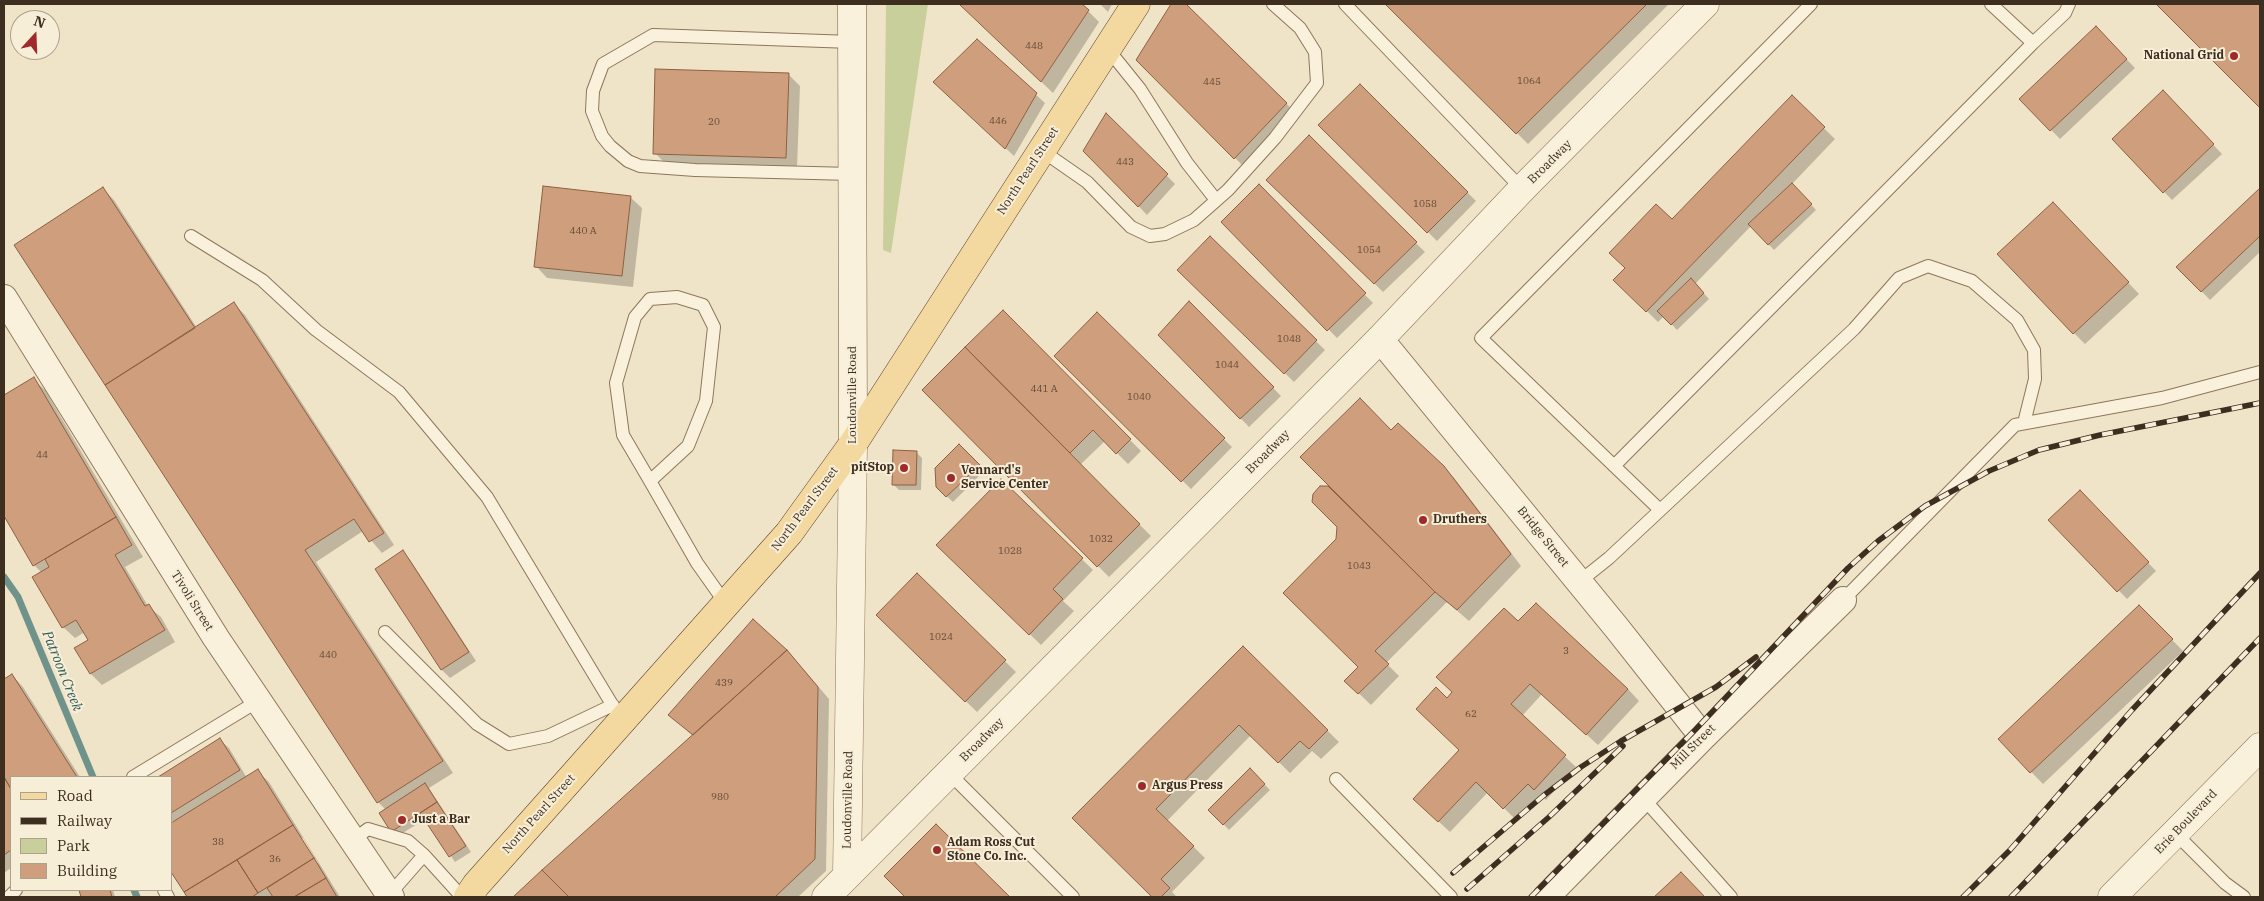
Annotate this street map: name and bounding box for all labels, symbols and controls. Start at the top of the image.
north arrow [10,10,60,60]
text: N [31,11,48,32]
house number: 448 [1025,40,1043,52]
place label: National Grid [2144,49,2224,63]
marker: National Grid [2228,50,2240,62]
house number: 1064 [1517,75,1541,87]
house number: 445 [1203,76,1221,88]
house number: 446 [989,115,1007,127]
house number: 20 [708,116,720,128]
street label: North Pearl Street [994,124,1062,218]
street label: Broadway [1525,137,1575,187]
house number: 443 [1116,156,1134,168]
house number: 1058 [1413,198,1437,210]
house number: 440 A [569,225,597,237]
house number: 1054 [1357,244,1381,256]
house number: 1048 [1277,333,1301,345]
street label: Loudonville Road [846,346,860,444]
house number: 1044 [1215,359,1239,371]
house number: 441 A [1030,383,1058,395]
house number: 1040 [1127,391,1151,403]
street label: Broadway [1243,427,1293,477]
house number: 44 [36,449,48,461]
place label: pitStop [851,461,894,475]
marker: pitStop [898,462,910,474]
street label: North Pearl Street [769,464,841,554]
place label: Vennard's Service Center [961,464,1048,492]
marker: Vennard's Service Center [945,472,957,484]
street label: Bridge Street [1514,504,1572,570]
place label: Druthers [1433,513,1487,527]
marker: Druthers [1417,514,1429,526]
house number: 1032 [1089,533,1113,545]
house number: 1028 [998,545,1022,557]
house number: 1043 [1347,560,1371,572]
street label: Tivoli Street [168,568,216,634]
water label: Patroon Creek [38,628,86,714]
house number: 1024 [929,631,953,643]
house number: 3 [1563,645,1569,657]
house number: 440 [319,649,337,661]
house number: 439 [715,677,733,689]
house number: 62 [1465,708,1477,720]
street label: Broadway [957,715,1007,765]
street label: Mill Street [1667,721,1719,773]
street label: Loudonville Road [840,751,856,849]
street label: North Pearl Street [500,771,578,857]
legend [10,776,172,891]
place label: Argus Press [1152,779,1223,793]
marker: Argus Press [1136,780,1148,792]
text: Road [57,786,93,805]
street label: Erie Boulevard [2152,787,2220,857]
house number: 980 [711,791,729,803]
text: Railway [57,811,112,830]
place label: Just a Bar [412,813,470,827]
marker: Just a Bar [396,814,408,826]
text: Park [57,836,90,855]
house number: 38 [212,836,224,848]
place label: Adam Ross Cut Stone Co. Inc. [947,836,1035,864]
marker: Adam Ross Cut Stone Co. Inc. [931,844,943,856]
house number: 36 [269,853,281,865]
text: Building [57,861,117,880]

